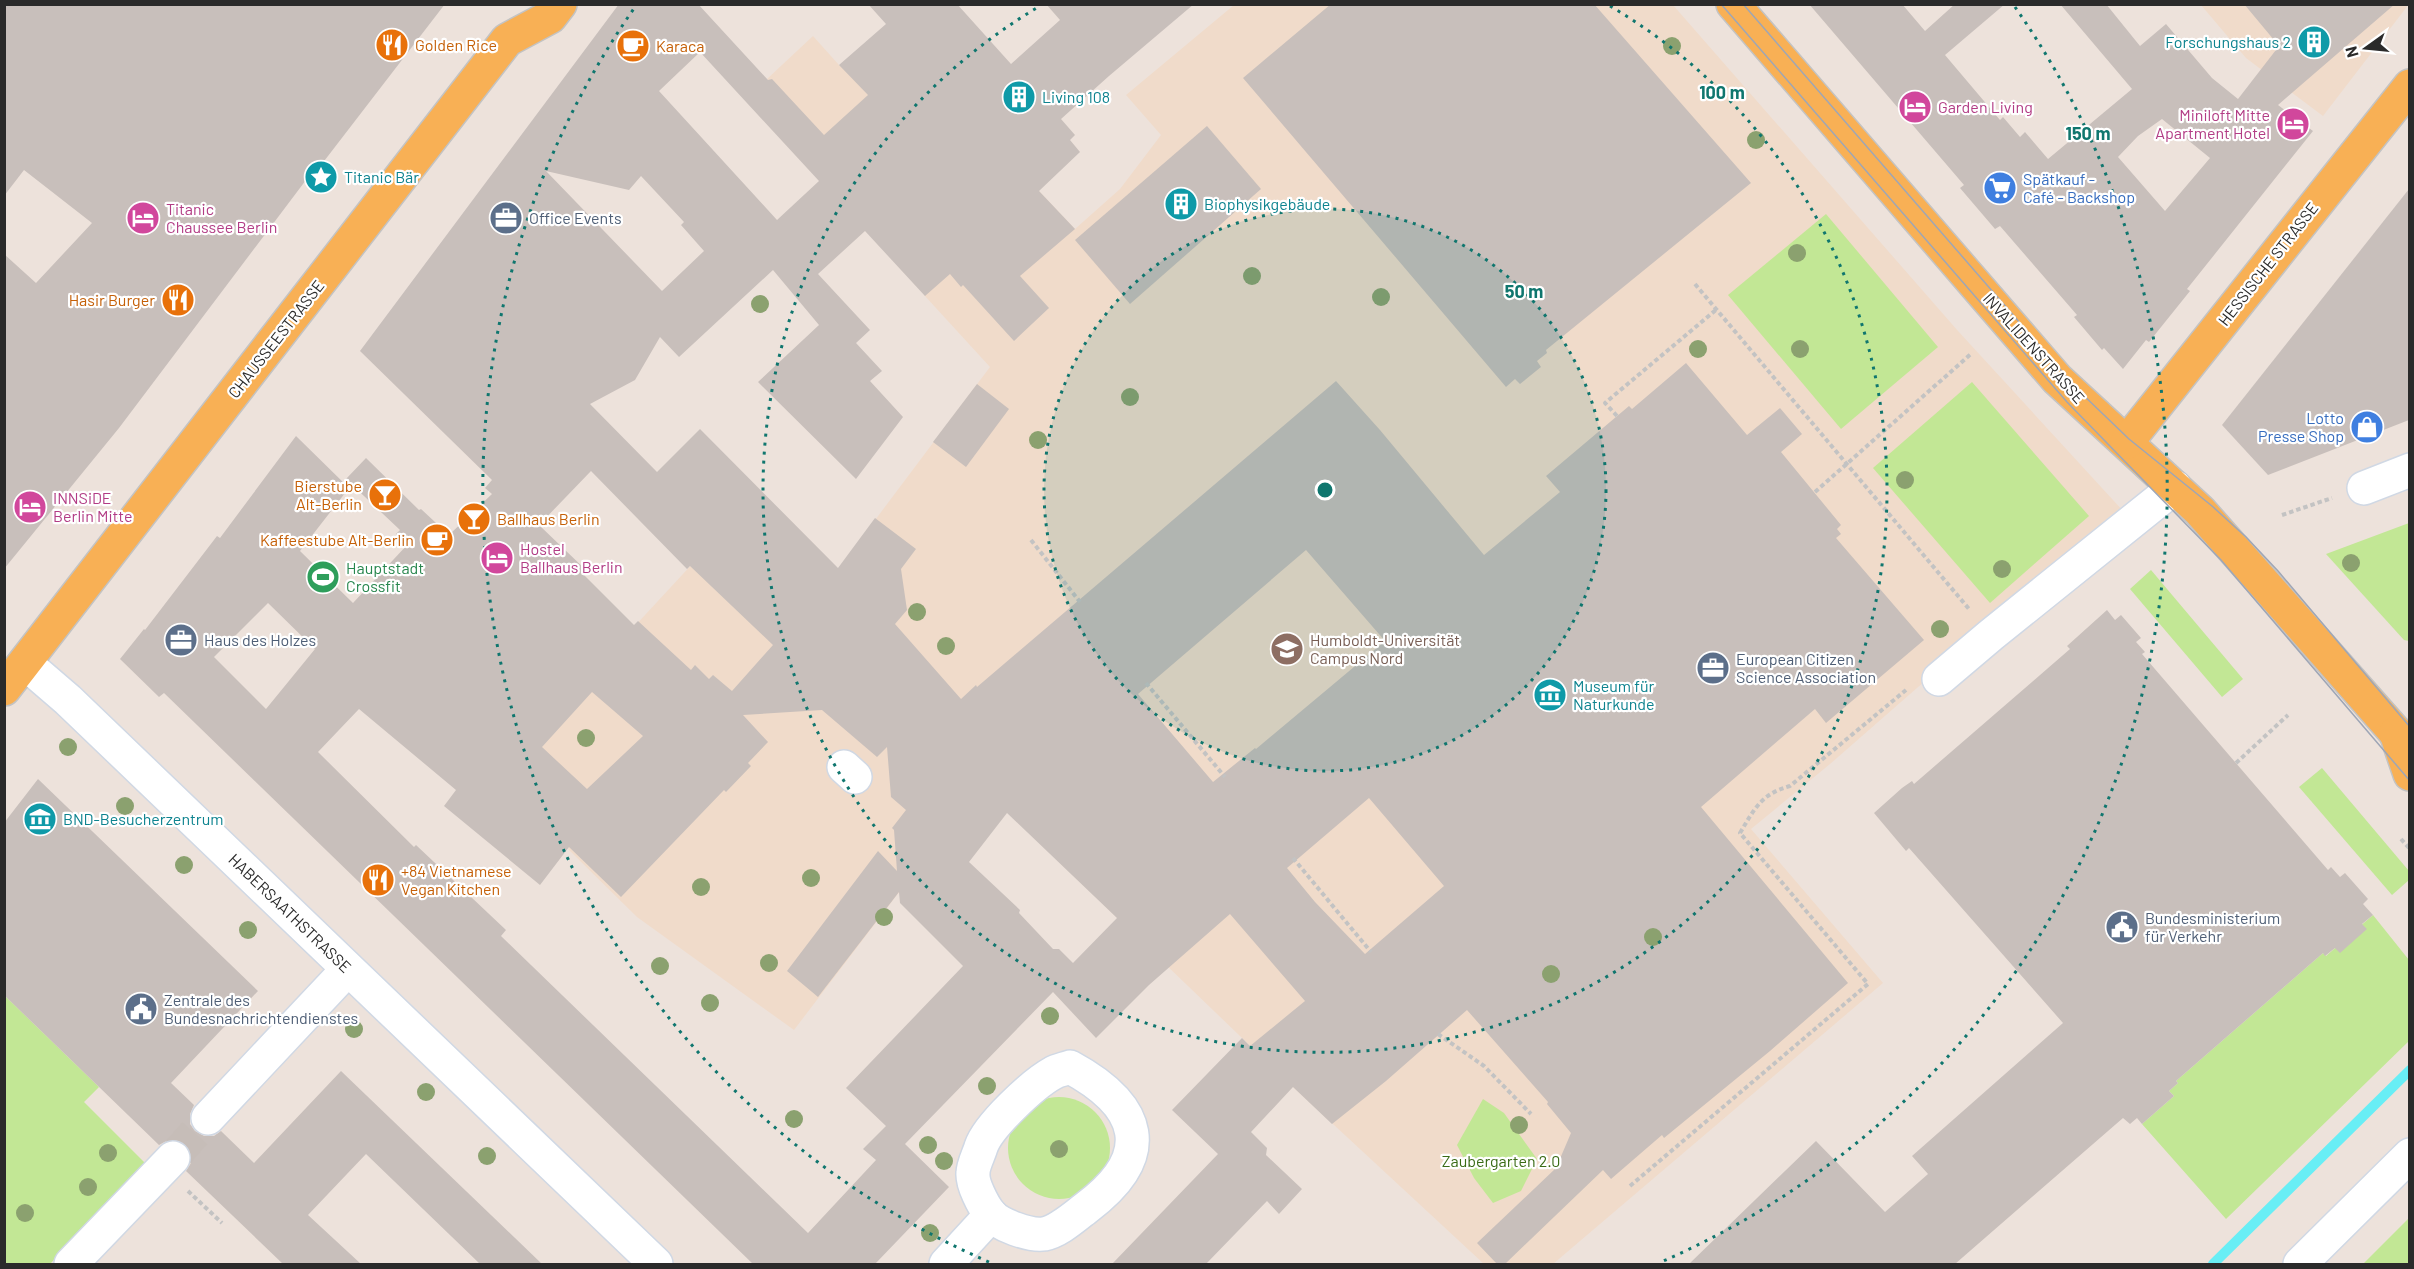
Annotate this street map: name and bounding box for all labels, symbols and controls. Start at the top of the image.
north arrow [2336,18,2396,78]
building icon: Forschungshaus 2 [2296,24,2332,60]
restaurant icon: Golden Rice [374,27,410,63]
cafe icon: Karaca [615,28,651,64]
place label: Forschungshaus 2 [2165,32,2291,51]
place label: Golden Rice [415,35,497,54]
place label: Karaca [656,36,704,55]
text: N [2340,44,2362,60]
building icon: Living 108 [1001,79,1037,115]
text: 100 m [1699,81,1745,103]
place label: Living 108 [1042,87,1110,106]
hotel icon: Garden Living [1897,89,1933,125]
place label: Garden Living [1938,97,2033,116]
place label: Miniloft Mitte Apartment Hotel [2155,105,2270,142]
hotel icon: Miniloft Mitte Apartment Hotel [2275,106,2311,142]
text: 150 m [2066,122,2110,144]
place icon: Titanic Bär [303,159,339,195]
place label: Titanic Bär [344,167,419,186]
place label: Spätkauf - Café - Backshop [2023,169,2135,206]
supermarket icon: Spätkauf - Café - Backshop [1982,170,2018,206]
building icon: Biophysikgebäude [1163,186,1199,222]
place label: Biophysikgebäude [1204,194,1330,213]
street label: HESSISCHE STRASSE [2214,198,2322,329]
place label: Titanic Chaussee Berlin [166,199,277,236]
hotel icon: Titanic Chaussee Berlin [125,200,161,236]
office icon: Office Events [488,200,524,236]
place label: Office Events [529,208,622,227]
street label: CHAUSSEESTRASSE [224,276,328,401]
text: 50 m [1505,280,1543,302]
restaurant icon: Hasir Burger [160,282,196,318]
street label: INVALIDENSTRASSE [1980,288,2089,407]
place label: Hasir Burger [69,290,155,309]
place label: Lotto Presse Shop [2258,408,2344,445]
shop icon: Lotto Presse Shop [2349,409,2385,445]
place label: Bierstube Alt-Berlin [294,476,362,513]
bar icon: Bierstube Alt-Berlin [367,477,403,513]
centre of rings [1315,480,1335,500]
place label: INNSiDE Berlin Mitte [53,488,132,525]
hotel icon: INNSiDE Berlin Mitte [12,489,48,525]
bar icon: Ballhaus Berlin [456,501,492,537]
place label: Ballhaus Berlin [497,509,600,528]
cafe icon: Kaffeestube Alt-Berlin [419,522,455,558]
place label: Kaffeestube Alt-Berlin [260,530,414,549]
place label: Hostel Ballhaus Berlin [520,539,623,576]
hotel icon: Hostel Ballhaus Berlin [479,540,515,576]
place label: Hauptstadt Crossfit [346,558,424,595]
sports icon: Hauptstadt Crossfit [305,559,341,595]
office icon: Haus des Holzes [163,622,199,658]
place label: Haus des Holzes [204,630,316,649]
place label: Humboldt-Universität Campus Nord [1310,630,1460,667]
school or university icon: Humboldt-Universität Campus Nord [1269,631,1305,667]
place label: European Citizen Science Association [1736,649,1876,686]
office icon: European Citizen Science Association [1695,650,1731,686]
place label: Museum für Naturkunde [1573,676,1655,713]
museum icon: Museum für Naturkunde [1532,677,1568,713]
museum icon: BND-Besucherzentrum [22,801,58,837]
place label: BND-Besucherzentrum [63,809,223,828]
street label: HABERSAATHSTRASSE [225,849,356,976]
place label: +84 Vietnamese Vegan Kitchen [401,861,512,898]
restaurant icon: +84 Vietnamese Vegan Kitchen [360,862,396,898]
place label: Bundesministerium für Verkehr [2145,908,2280,945]
public building icon: Bundesministerium für Verkehr [2104,909,2140,945]
place label: Zentrale des Bundesnachrichtendienstes [164,990,358,1027]
public building icon: Zentrale des Bundesnachrichtendienstes [123,991,159,1027]
park label: Zaubergarten 2.0 [1442,1151,1560,1170]

